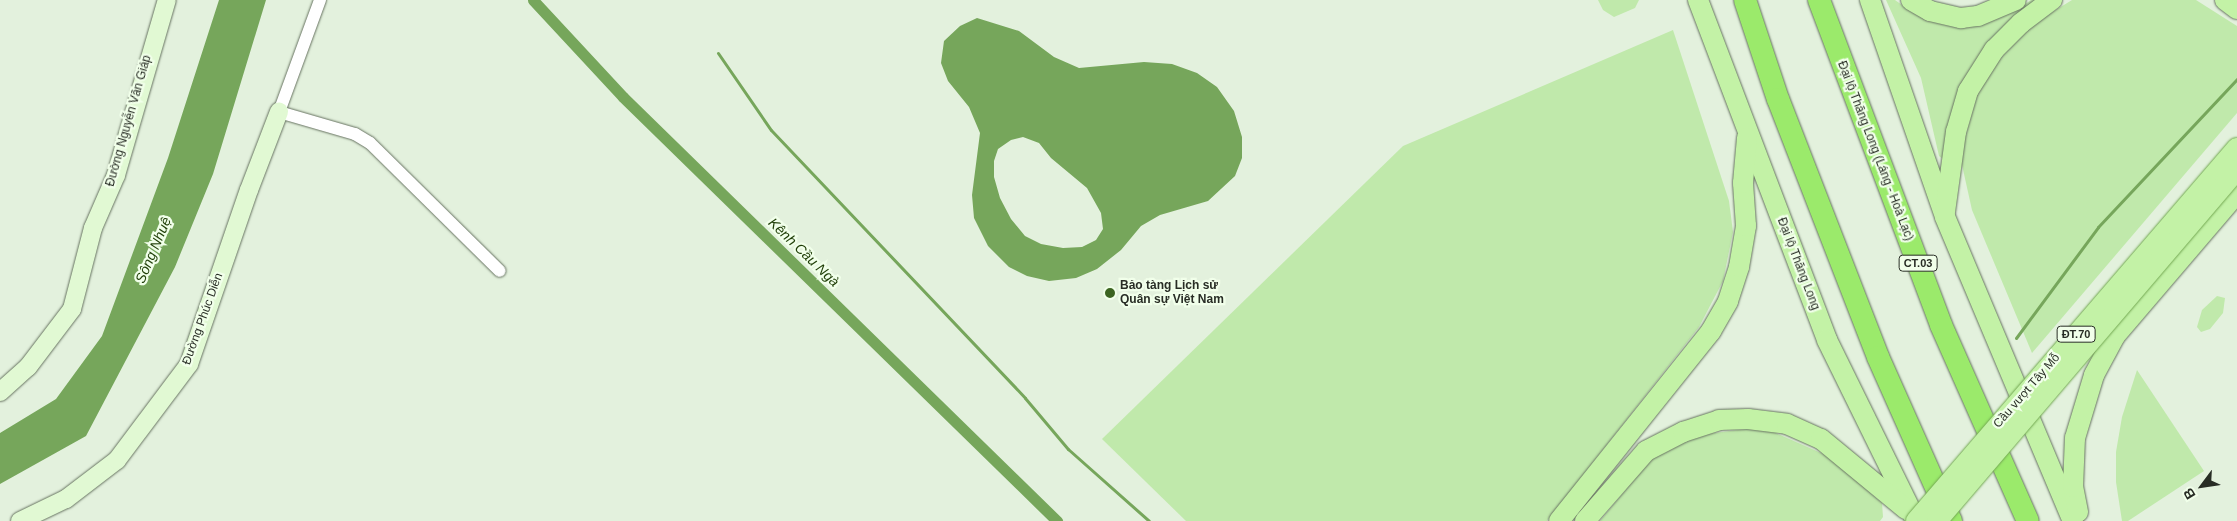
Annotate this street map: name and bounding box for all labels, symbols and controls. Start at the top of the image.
street label: Đường Nguyễn Văn Giáp [103,54,155,188]
street label: Đại lộ Thăng Long (Láng - Hoà Lạc) [1834,59,1916,243]
water label: Sông Nhuệ [132,214,174,286]
water label: Kênh Cầu Ngà [765,214,843,290]
street label: Đại lộ Thăng Long [1774,216,1822,312]
road number: CT.03 [1898,254,1938,272]
street label: Đường Phúc Diễn [180,271,226,367]
place label: Bảo tàng Lịch sử Quân sự Việt Nam [1120,279,1224,307]
marker: Bảo tàng Lịch sử Quân sự Việt Nam [1104,287,1116,299]
road number: ĐT.70 [2056,326,2096,342]
street label: Cầu vượt Tây Mỗ [1991,351,2063,431]
north arrow [2177,461,2227,511]
text: B [2180,485,2199,502]

